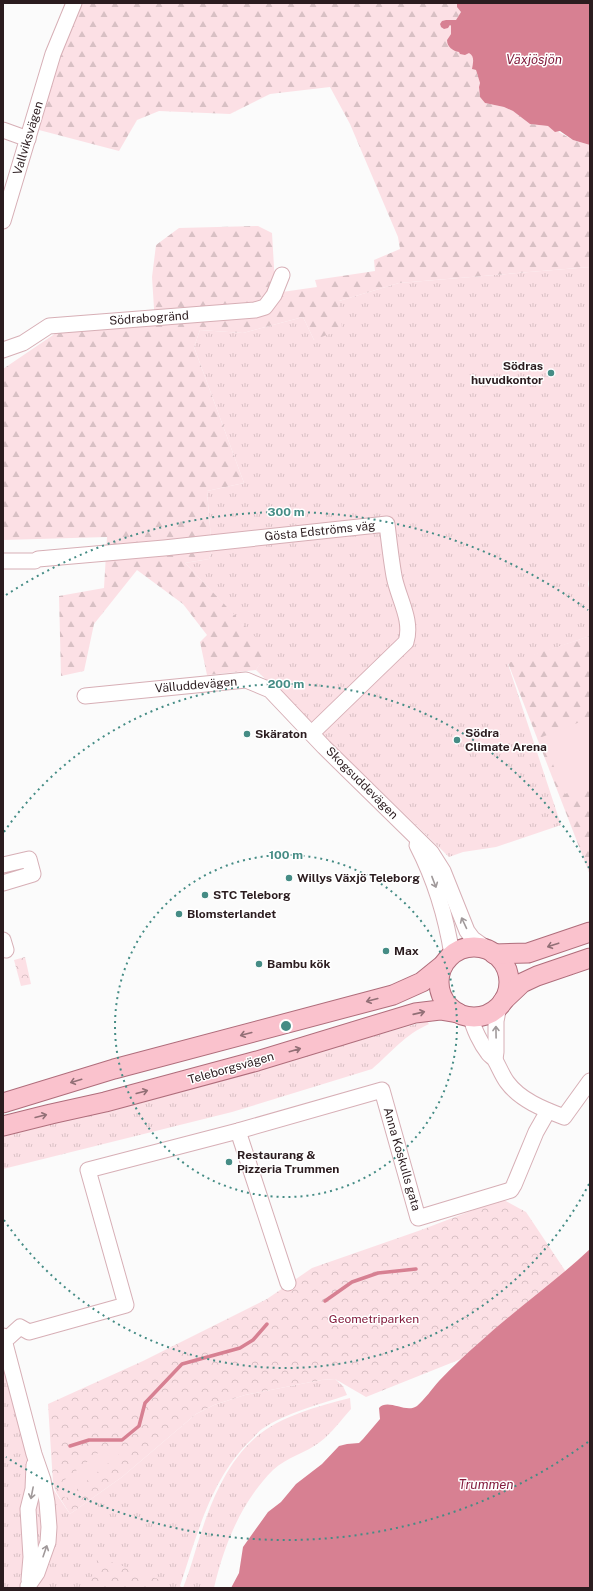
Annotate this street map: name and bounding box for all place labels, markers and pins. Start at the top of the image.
place label: Södras huvudkontor [471,359,543,387]
marker: Södras huvudkontor [546,368,556,378]
place label: Södra Climate Arena [465,726,547,754]
place label: Skäraton [255,727,307,741]
marker: Skäraton [242,729,252,739]
marker: Södra Climate Arena [452,735,462,745]
place label: Willys Växjö Teleborg [297,871,420,885]
marker: Willys Växjö Teleborg [284,873,294,883]
place label: STC Teleborg [213,888,291,902]
marker: STC Teleborg [200,890,210,900]
place label: Blomsterlandet [187,907,276,921]
marker: Blomsterlandet [174,909,184,919]
place label: Max [394,944,419,958]
marker: Max [381,946,391,956]
place label: Bambu kök [267,957,330,971]
marker: Bambu kök [254,959,264,969]
centre of rings [279,1019,293,1033]
place label: Restaurang & Pizzeria Trummen [237,1148,339,1176]
marker: Restaurang & Pizzeria Trummen [224,1157,234,1167]

